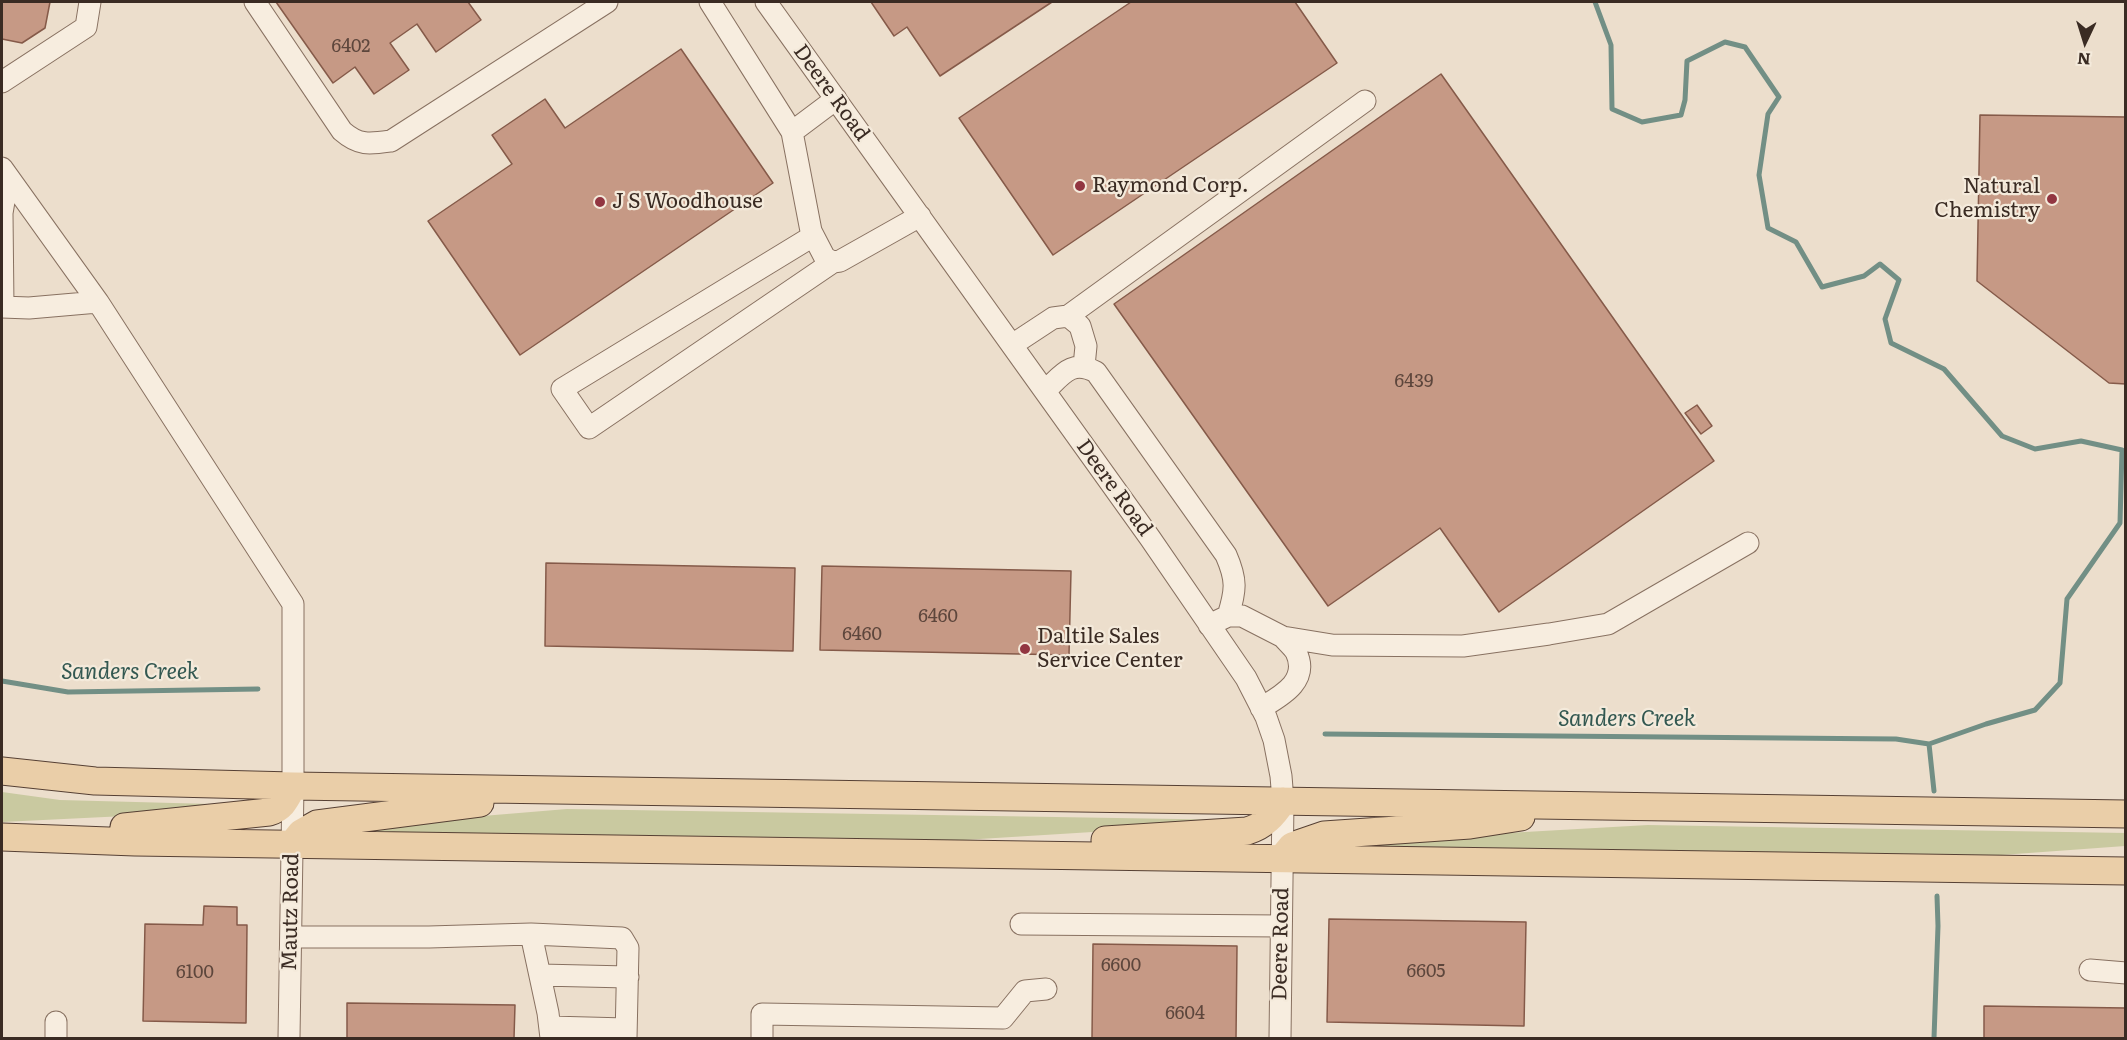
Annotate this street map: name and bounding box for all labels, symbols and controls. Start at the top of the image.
north arrow [2055,12,2115,72]
house number: 6402 [332,36,370,58]
street label: Deere Road [787,40,875,146]
text: N [2076,48,2091,72]
place label: Raymond Corp. [1092,173,1249,199]
place label: Natural Chemistry [1934,174,2040,224]
marker: Raymond Corp. [1073,179,1087,193]
place label: J S Woodhouse [612,189,763,215]
marker: Natural Chemistry [2045,192,2059,206]
marker: J S Woodhouse [593,195,607,209]
house number: 6439 [1395,371,1433,393]
street label: Deere Road [1070,435,1158,541]
house number: 6460 [918,606,958,628]
house number: 6460 [842,624,882,646]
place label: Daltile Sales Service Center [1037,624,1183,674]
marker: Daltile Sales Service Center [1018,642,1032,656]
water label: Sanders Creek [61,660,199,686]
water label: Sanders Creek [1558,707,1696,733]
street label: Mautz Road [277,853,305,971]
street label: Deere Road [1267,887,1295,1001]
house number: 6600 [1101,955,1141,977]
house number: 6605 [1407,961,1445,983]
house number: 6100 [176,962,214,984]
house number: 6604 [1165,1003,1205,1025]

